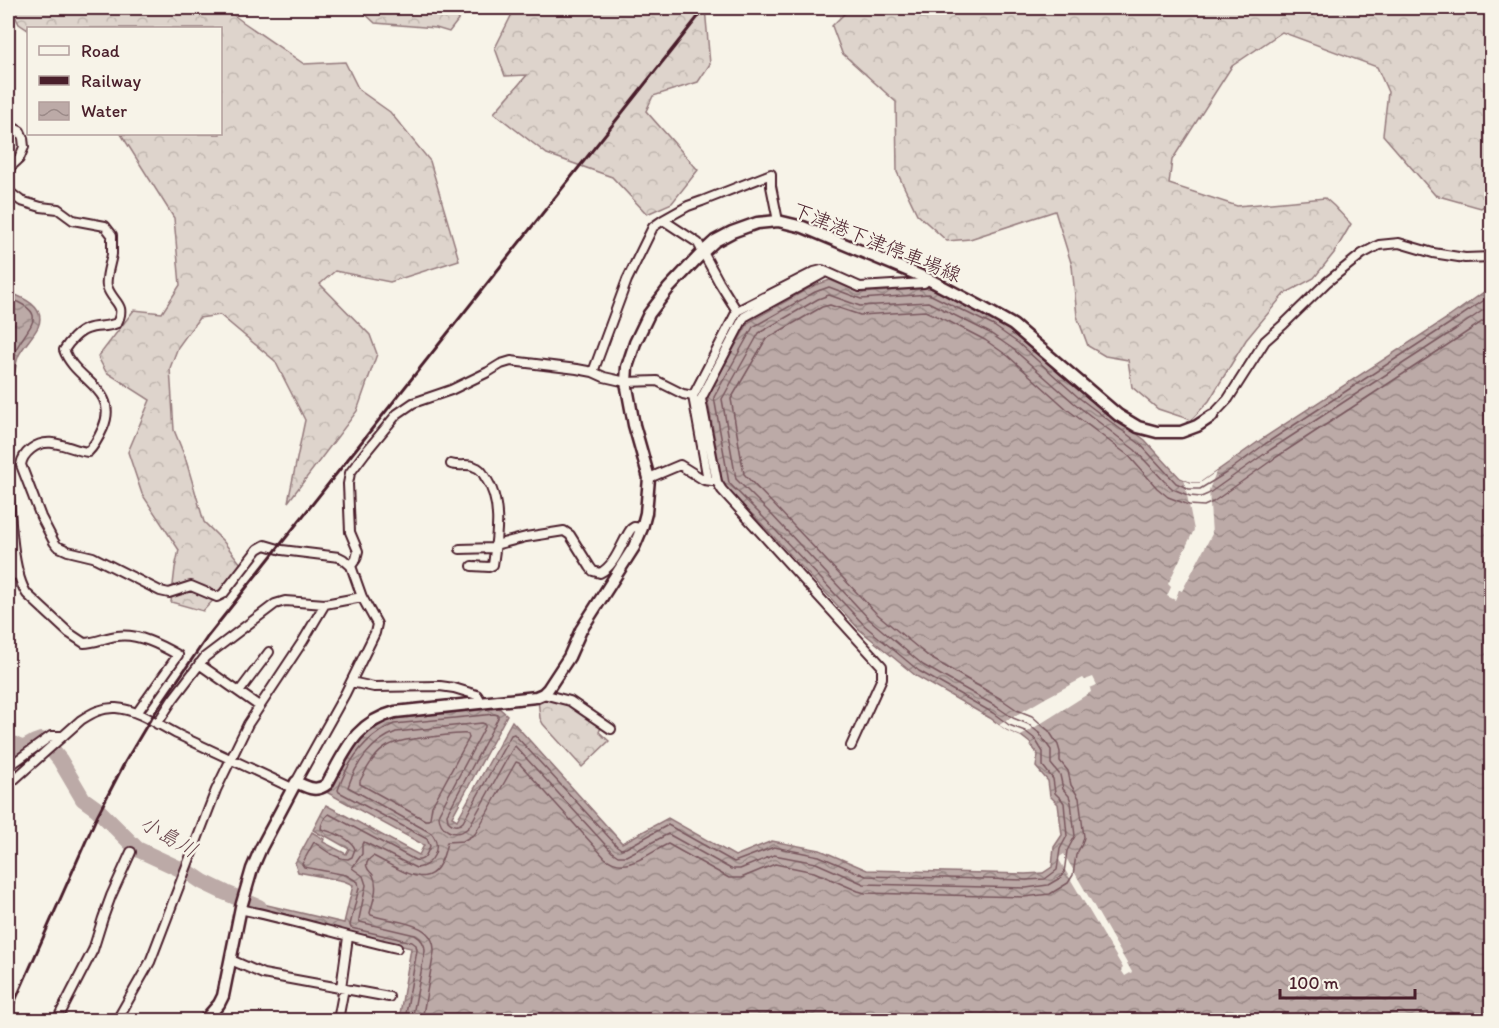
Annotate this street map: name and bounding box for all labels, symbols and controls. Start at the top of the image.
legend [27,27,222,135]
text: Road [81,40,120,62]
text: Railway [81,70,142,92]
text: Water [81,100,127,122]
street label: 下津港下津停車場線 [789,197,965,287]
water label: 小島川 [135,809,203,863]
scale bar [1280,962,1415,1000]
text: 100 m [1289,972,1339,994]

